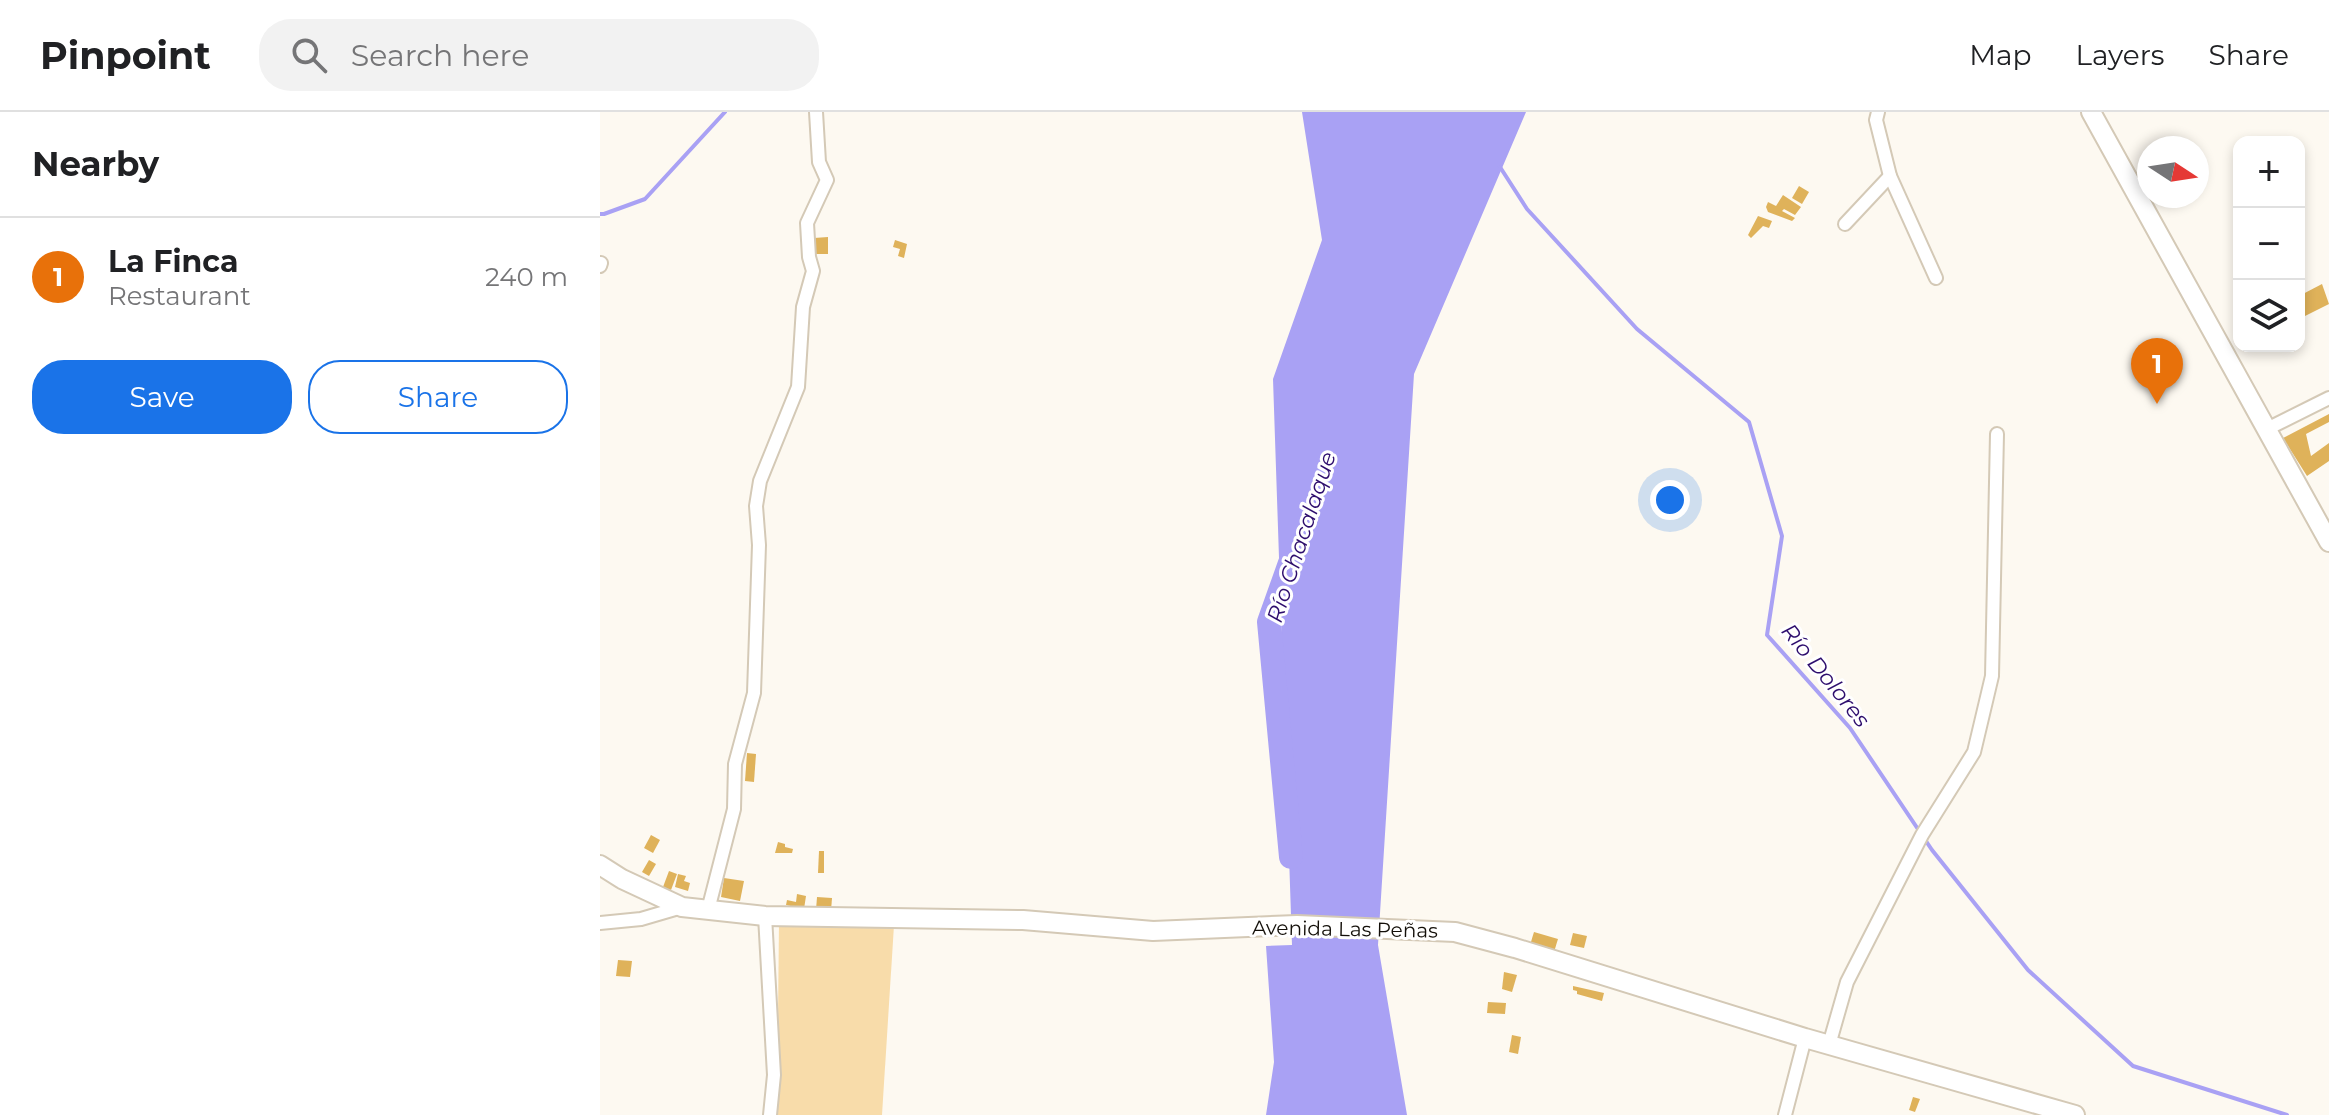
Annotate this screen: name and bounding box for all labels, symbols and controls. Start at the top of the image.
search box [259,19,819,91]
text: Pinpoint [40,32,211,79]
icon: search [287,33,331,77]
text: Search here [351,37,529,74]
text: Map [1969,38,2032,72]
text: Layers [2076,38,2165,72]
text: Share [2209,38,2289,72]
north arrow [2137,136,2209,208]
map controls [2233,136,2305,352]
button: + [2233,136,2305,208]
text: Nearby [32,143,159,185]
button: − [2233,208,2305,280]
text: La Finca [108,243,239,280]
text: 1 [53,261,63,293]
text: 240 m [485,261,568,293]
text: Restaurant [108,280,251,312]
button: layers [2233,280,2305,352]
pin: 1 [2131,338,2183,404]
button: Save [32,360,292,434]
button: Share [308,360,568,434]
water label: Río Chacalaque [1261,448,1342,626]
your location [1650,480,1690,520]
water label: Río Dolores [1776,618,1876,733]
street label: Avenida Las Peñas [1252,915,1438,943]

